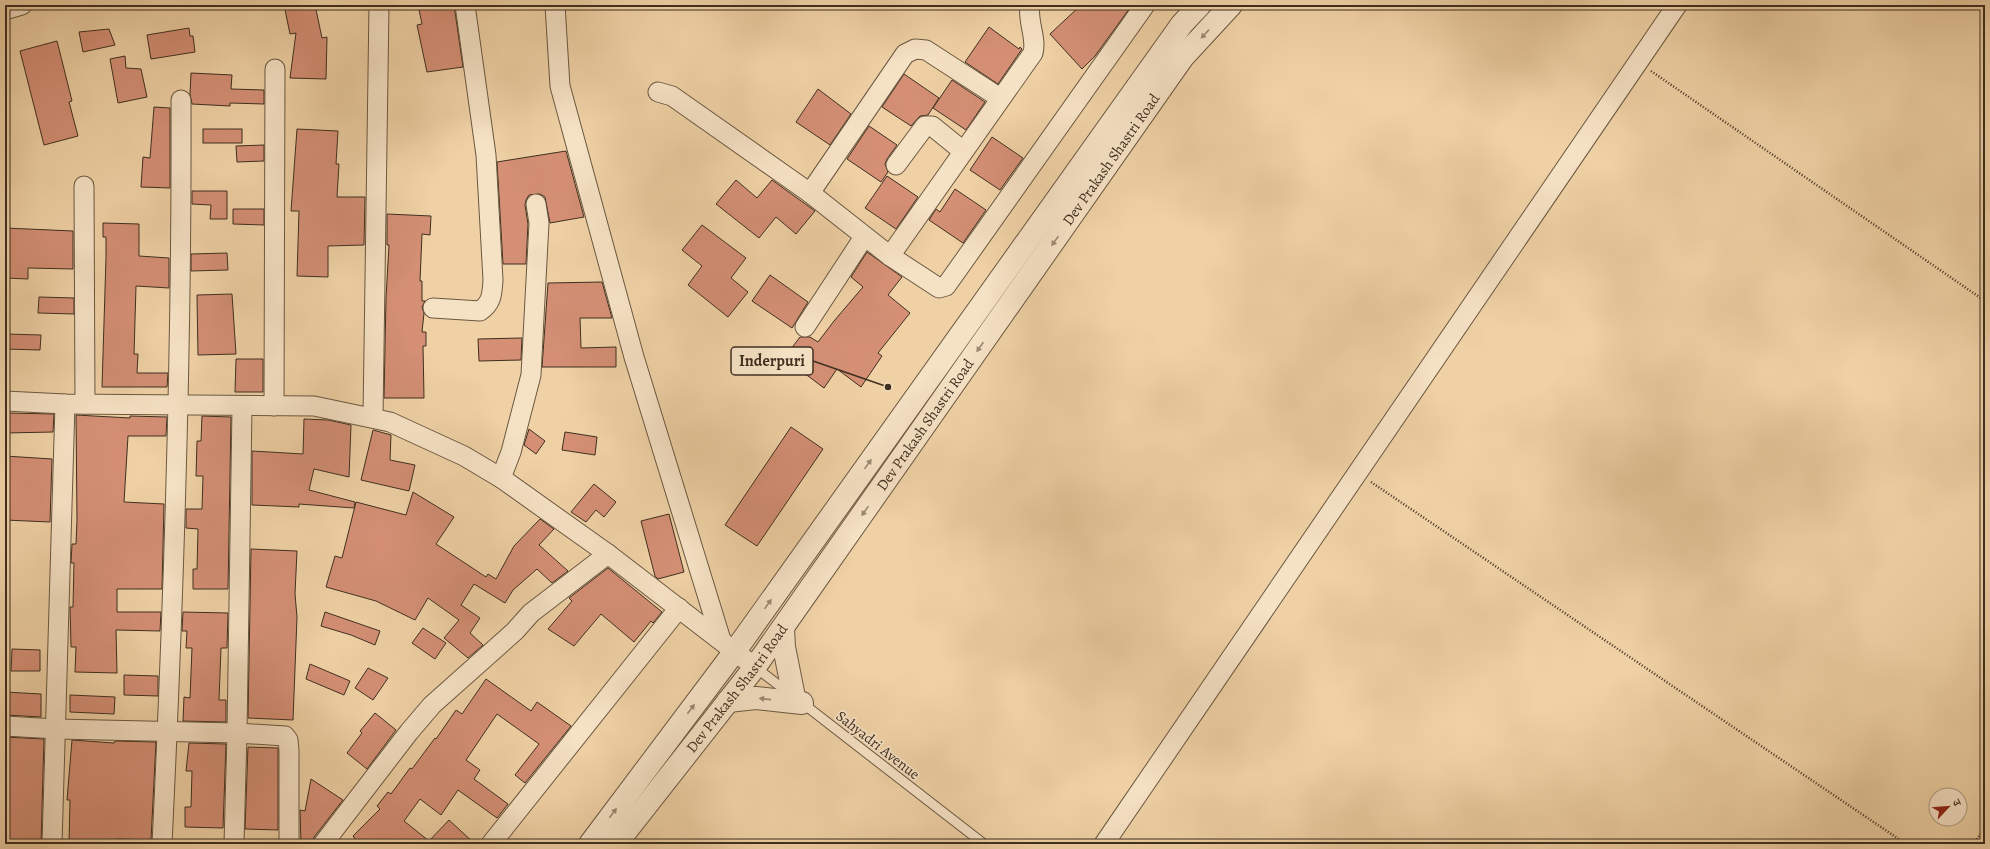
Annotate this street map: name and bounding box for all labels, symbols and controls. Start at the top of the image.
one-way arrow [1201,29,1210,38]
street label: Dev Prakash Shastri Road [1058,89,1165,229]
one-way arrow [1050,235,1059,246]
one-way arrow [976,342,984,352]
callout: Inderpuri [731,347,813,375]
text: Inderpuri [739,350,805,372]
street label: Dev Prakash Shastri Road [872,354,979,495]
one-way arrow [864,458,872,469]
one-way arrow [861,506,869,516]
one-way arrow [764,598,772,609]
street label: Dev Prakash Shastri Road [681,619,793,757]
one-way arrow [759,696,771,702]
one-way arrow [687,703,695,714]
street label: Sahyadri Avenue [832,706,924,784]
north arrow [1928,787,1968,827]
text: उ [1948,796,1965,810]
one-way arrow [609,807,618,818]

